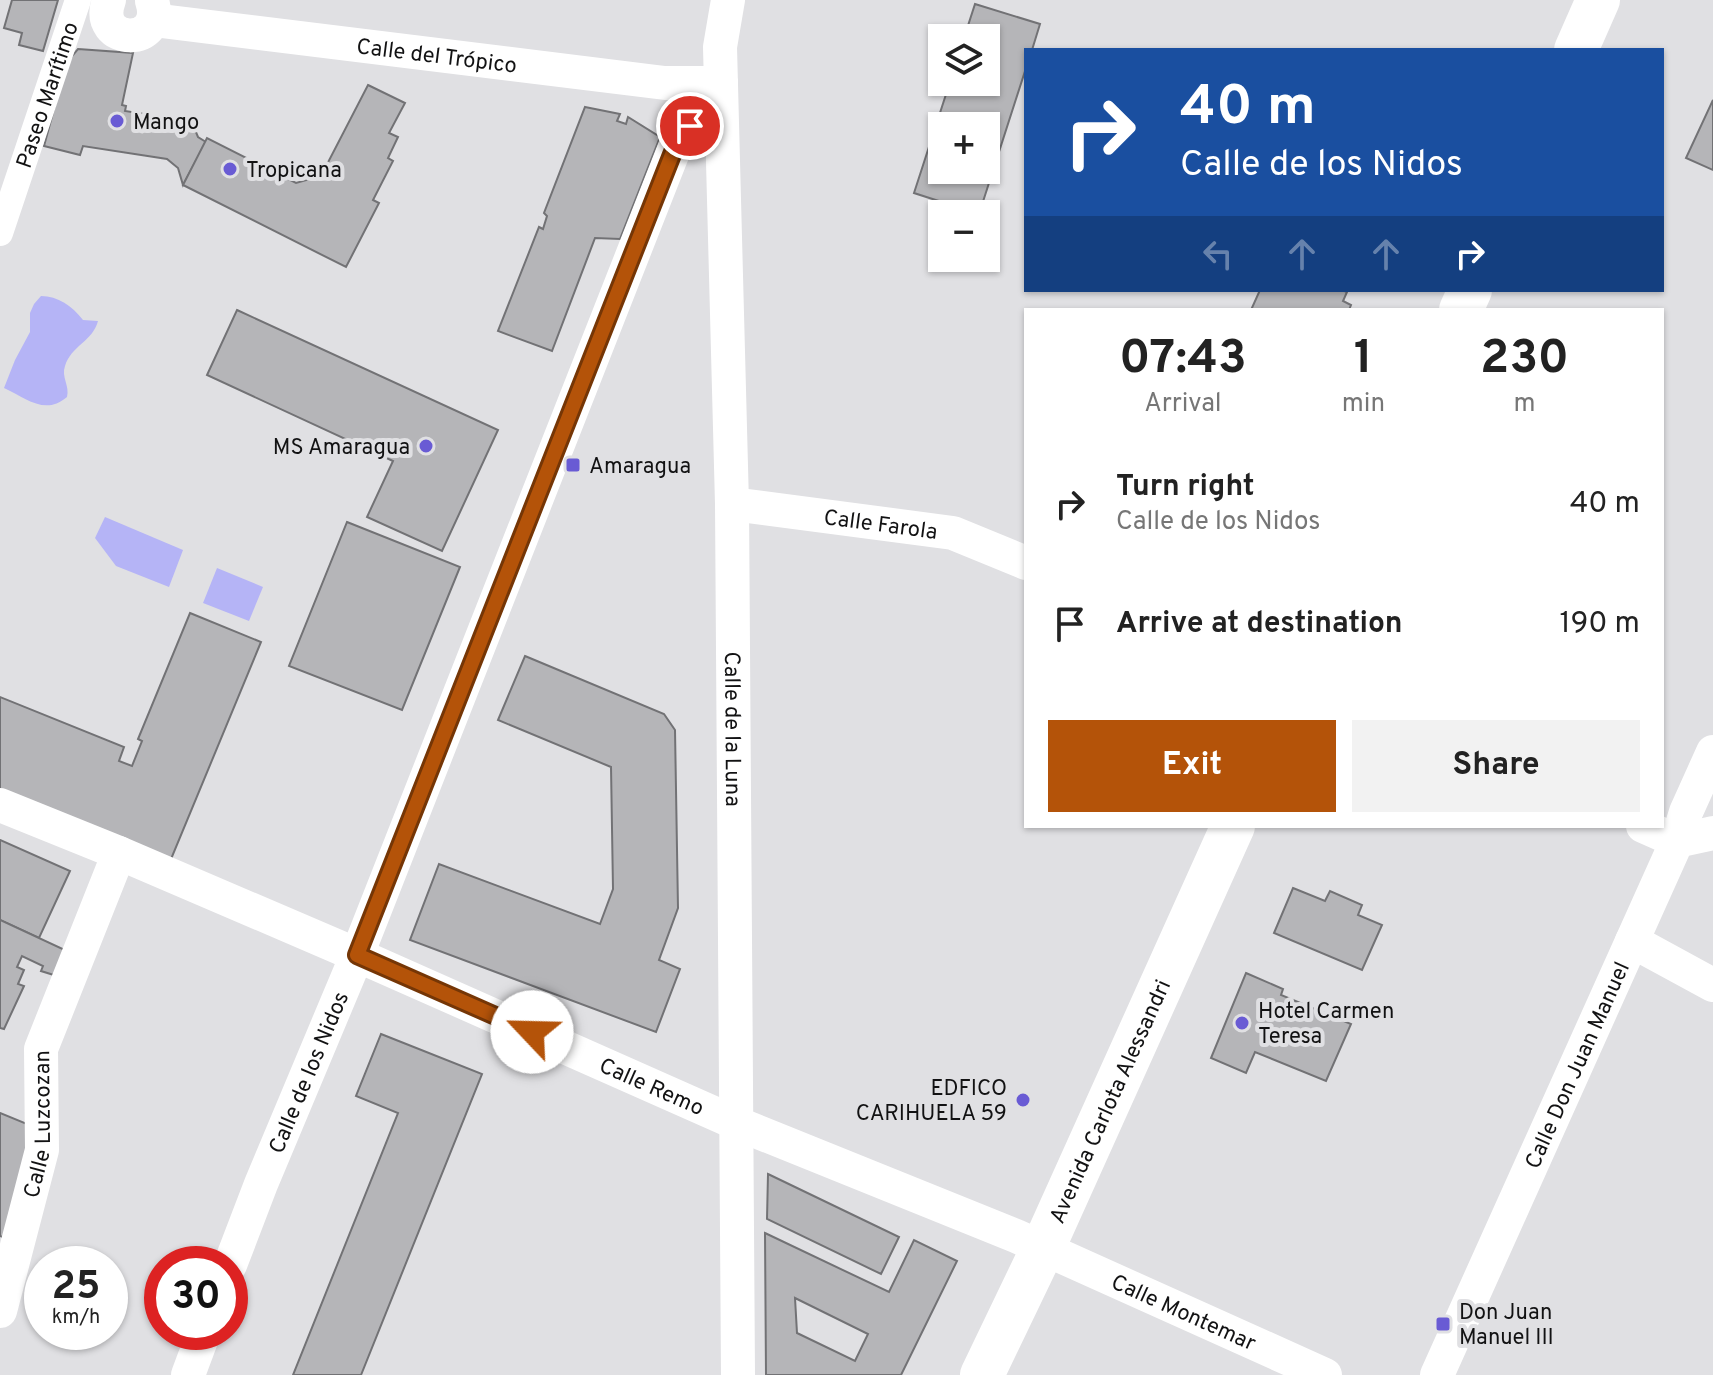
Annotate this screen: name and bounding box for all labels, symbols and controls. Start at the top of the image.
street label: Paseo Marítimo [12,19,86,172]
map controls [928,24,1000,272]
button: layers [928,24,1000,96]
street label: Calle del Trópico [355,34,518,81]
text: 40 m [1180,74,1316,144]
icon: right [1048,80,1152,184]
pin [656,92,724,160]
icon: arrive [668,104,712,148]
place label: Mango [133,110,199,137]
marker: Mango [108,112,126,130]
button: + [928,112,1000,184]
text: Calle de los Nidos [1180,143,1463,189]
place label: Tropicana [246,158,342,185]
marker: Tropicana [221,160,239,178]
button: − [928,200,1000,272]
icon: left [1196,232,1240,276]
icon: ahead [1280,232,1324,276]
icon: ahead [1364,232,1408,276]
icon: right [1448,232,1492,276]
text: 07:43 [1119,330,1247,390]
text: 1 [1354,330,1373,390]
text: 230 [1480,330,1569,390]
text: Arrival [1144,388,1222,421]
text: min [1342,388,1385,421]
text: m [1513,388,1536,421]
place label: MS Amaragua [273,435,410,462]
marker: MS Amaragua [417,437,435,455]
place label: Amaragua [589,454,691,481]
marker: Amaragua [564,456,582,474]
text: Turn right [1116,469,1254,506]
icon: right [1048,482,1092,526]
text: 40 m [1570,486,1640,523]
street label: Calle Farola [822,505,939,547]
text: Calle de los Nidos [1116,506,1320,539]
icon: arrive [1048,602,1092,646]
text: Arrive at destination [1116,606,1402,643]
text: 190 m [1559,606,1640,643]
street label: Calle de la Luna [717,651,745,807]
button: Exit [1048,720,1336,812]
button: Share [1352,720,1640,812]
street label: Calle Don Juan Manuel [1520,958,1637,1174]
street label: Avenida Carlota Alessandri [1045,976,1178,1228]
street label: Calle de los Nidos [264,988,356,1158]
position arrow [490,990,574,1074]
place label: Hotel Carmen Teresa [1258,999,1394,1051]
marker: Hotel Carmen Teresa [1233,1014,1251,1032]
street label: Calle Luzcozan [19,1050,58,1201]
street label: Calle Remo [594,1053,708,1123]
place label: EDFICO CARIHUELA 59 [856,1076,1007,1128]
marker: EDFICO CARIHUELA 59 [1014,1091,1032,1109]
speed limit sign: 30 [144,1246,248,1350]
text: 25 [52,1263,100,1313]
street label: Calle Montemar [1106,1270,1260,1358]
place label: Don Juan Manuel III [1459,1300,1554,1352]
text: km/h [52,1305,100,1331]
marker: Don Juan Manuel III [1434,1315,1452,1333]

